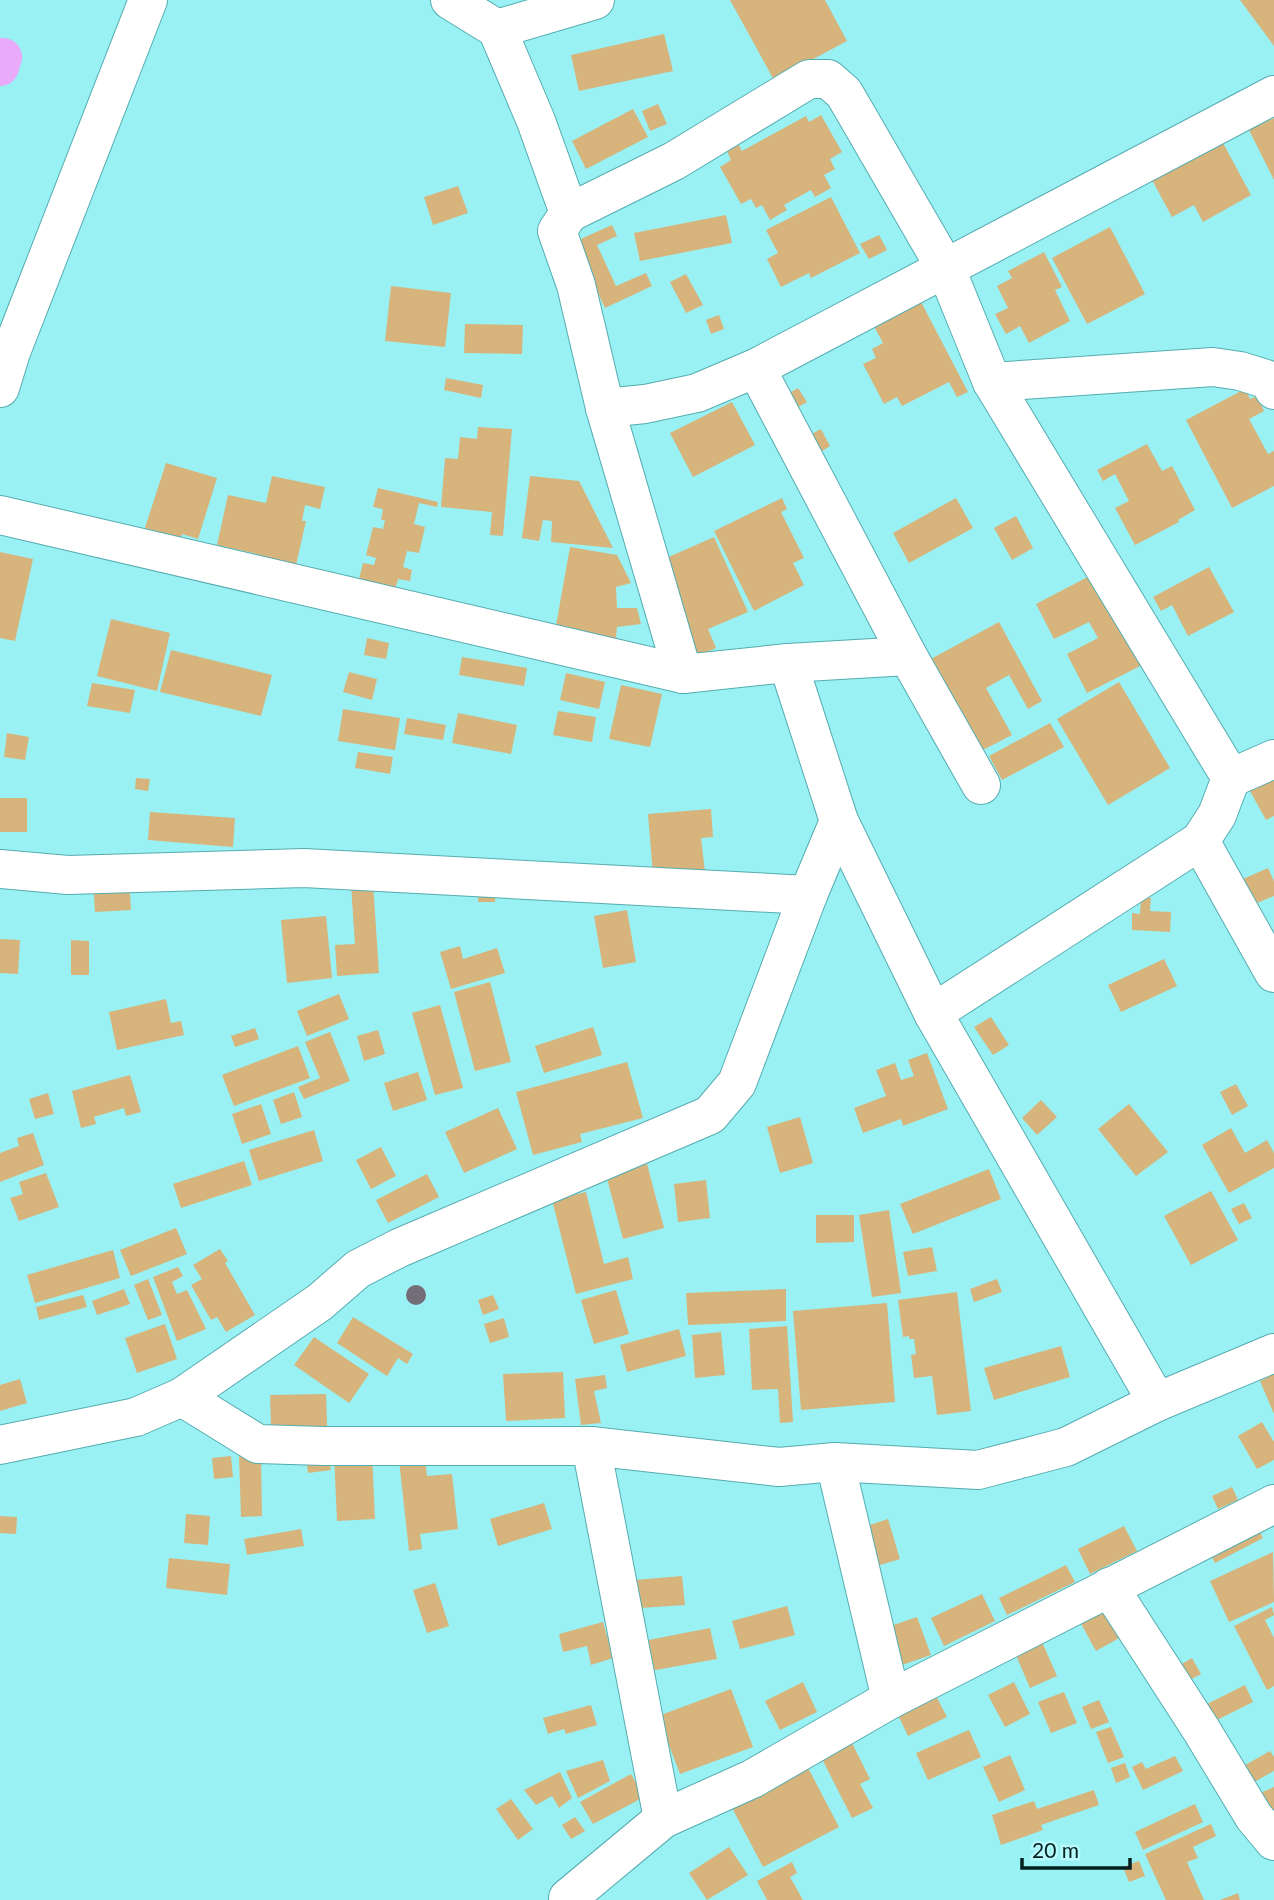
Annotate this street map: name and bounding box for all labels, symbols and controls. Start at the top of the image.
scale bar [1022,1826,1130,1870]
text: 20 m [1032,1837,1079,1862]

